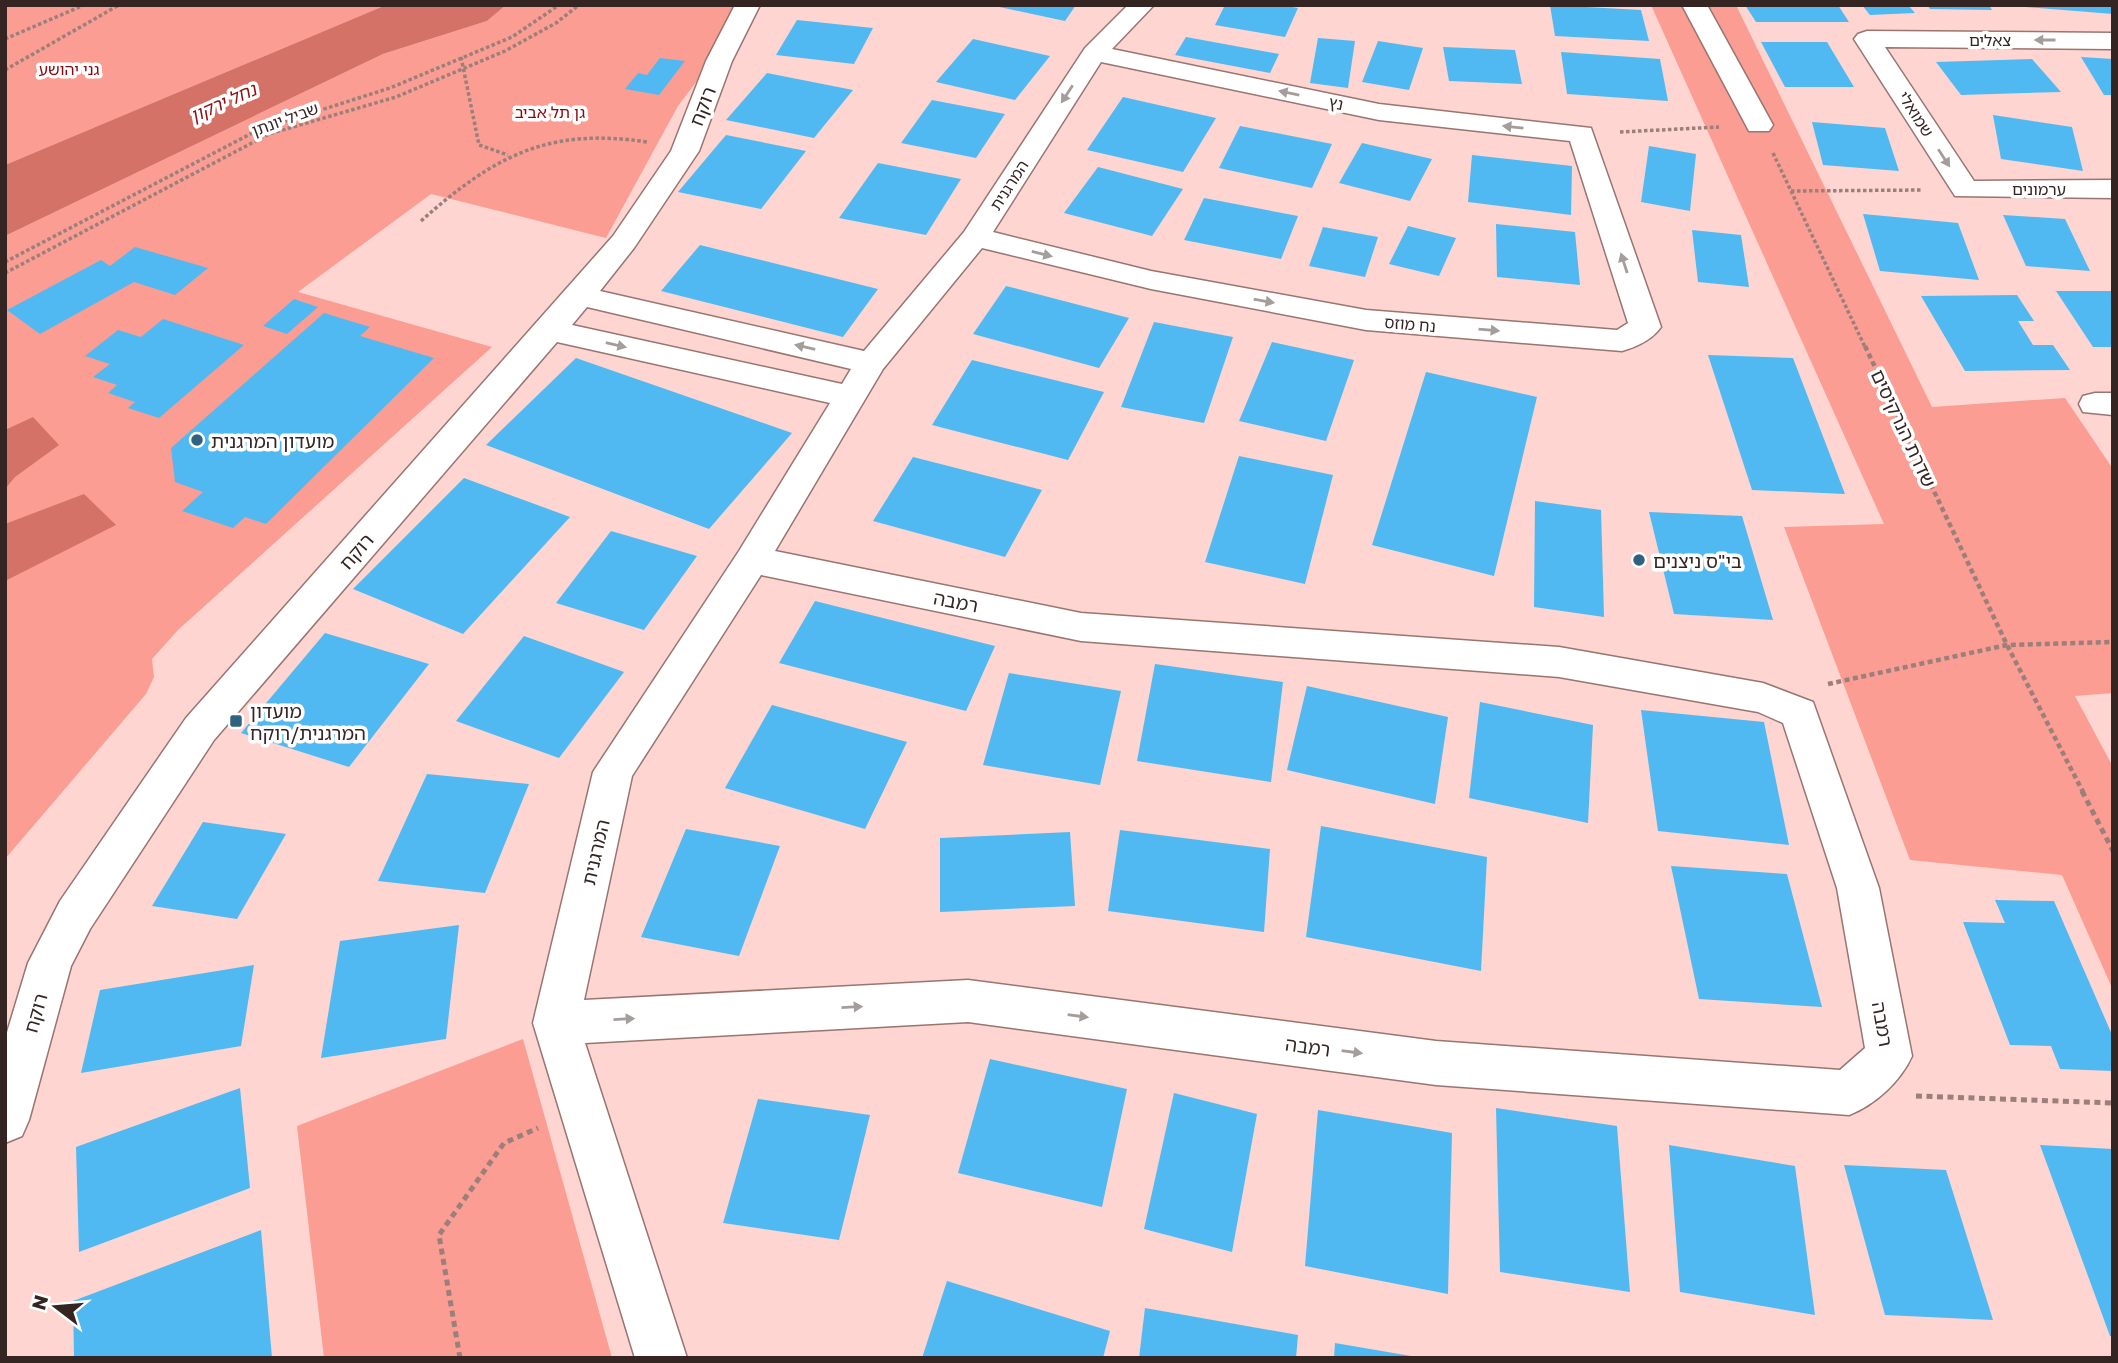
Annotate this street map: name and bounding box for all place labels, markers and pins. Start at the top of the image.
place label: מועדון המרגנית [211,429,334,452]
marker: מועדון המרגנית [189,432,205,448]
place label: בי"ס ניצנים [1653,549,1742,572]
marker: בי"ס ניצנים [1631,552,1647,568]
place label: מועדון המרגנית/רוקח [250,699,366,744]
marker: מועדון המרגנית/רוקח [228,713,244,729]

